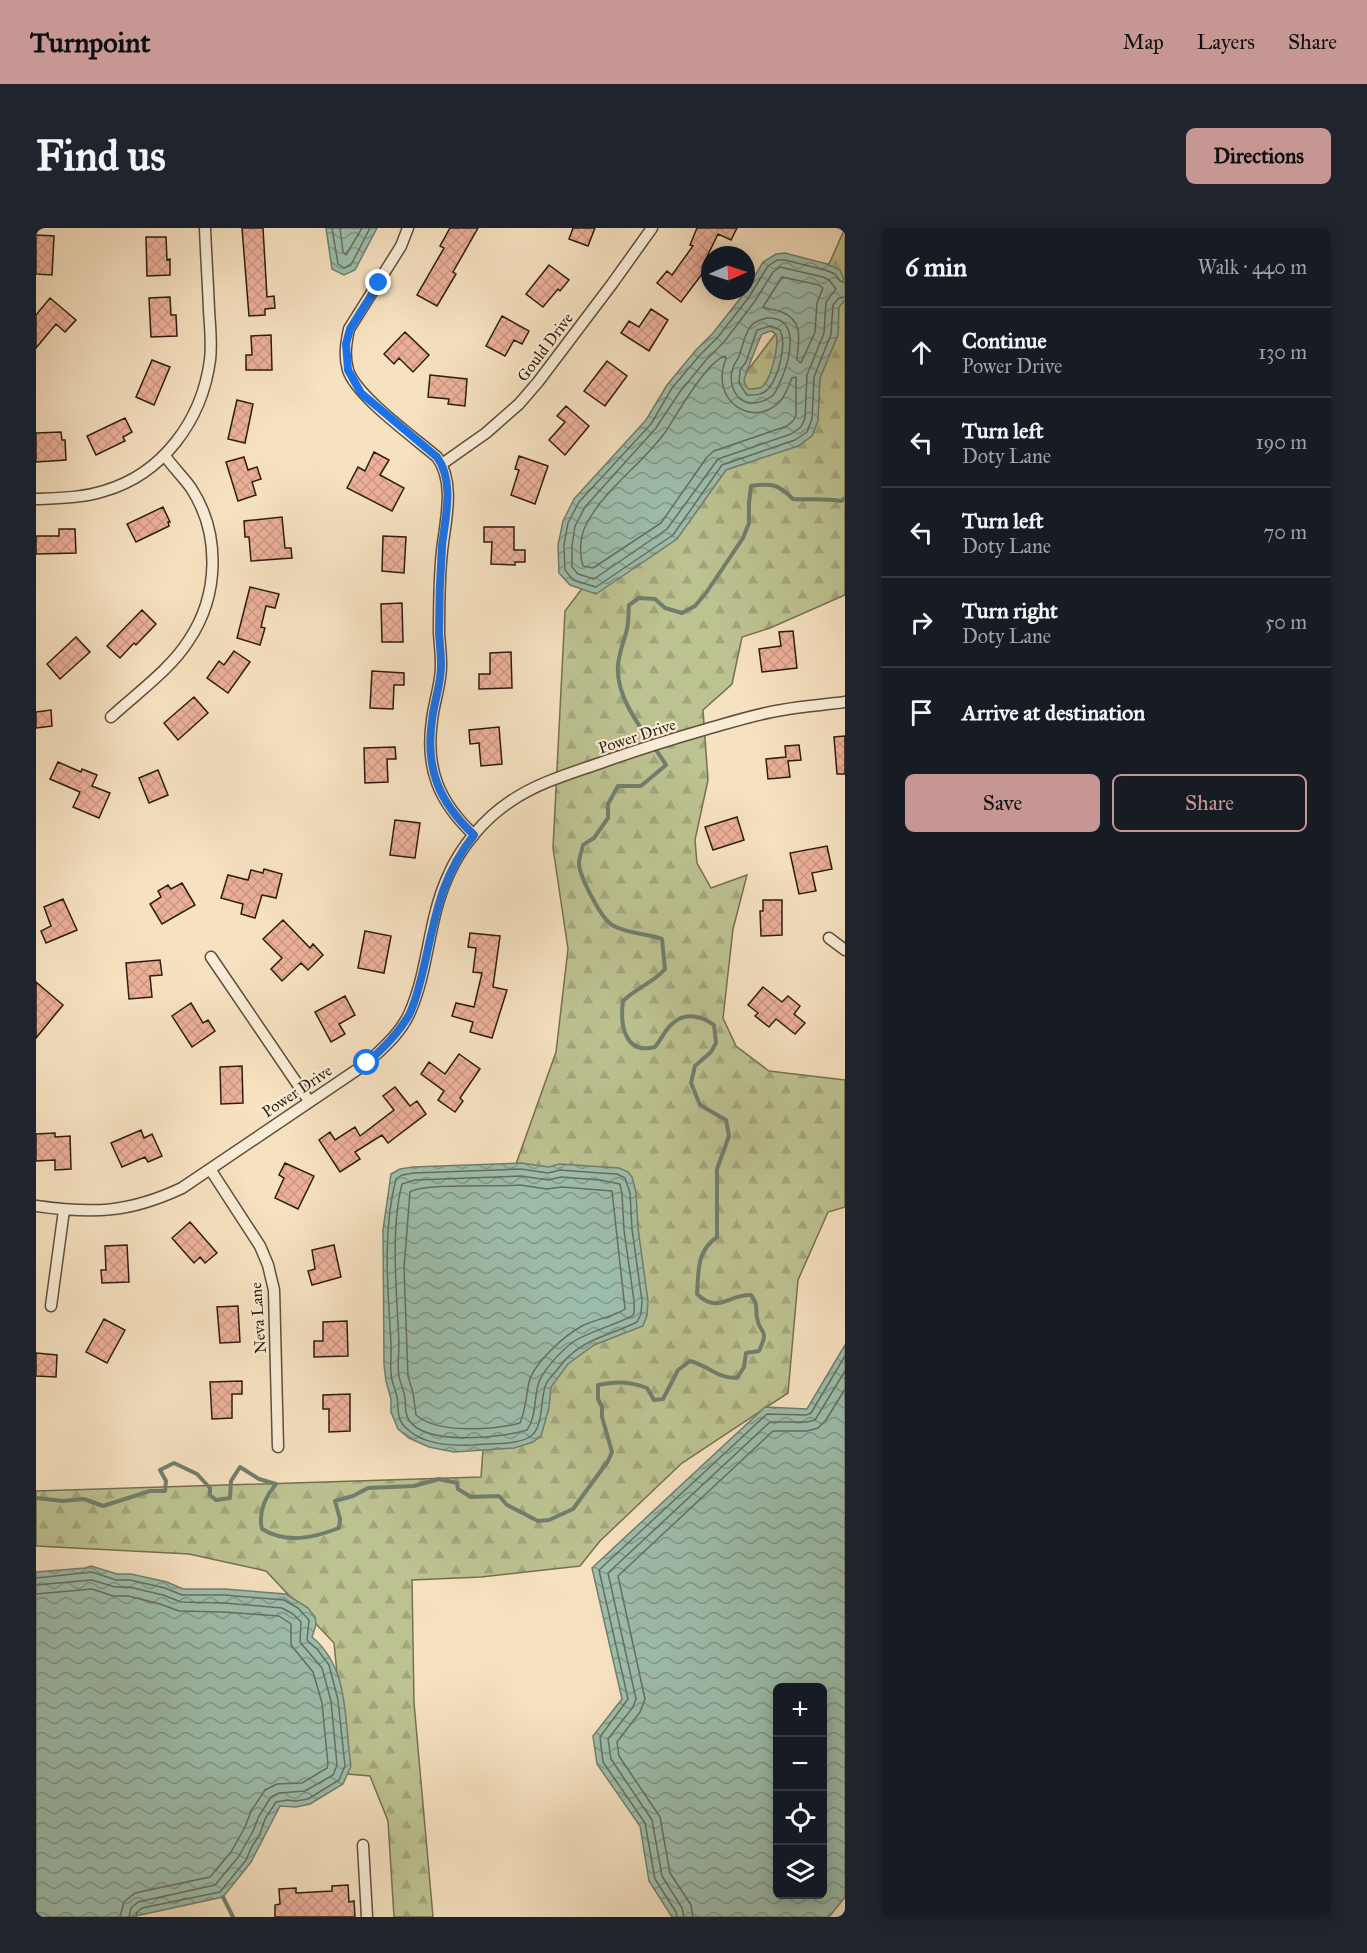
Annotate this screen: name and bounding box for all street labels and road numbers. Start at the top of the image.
street label: Gould Drive [513,309,577,385]
street label: Power Drive [596,714,678,757]
street label: Power Drive [258,1060,336,1121]
street label: Neva Lane [246,1281,270,1354]

